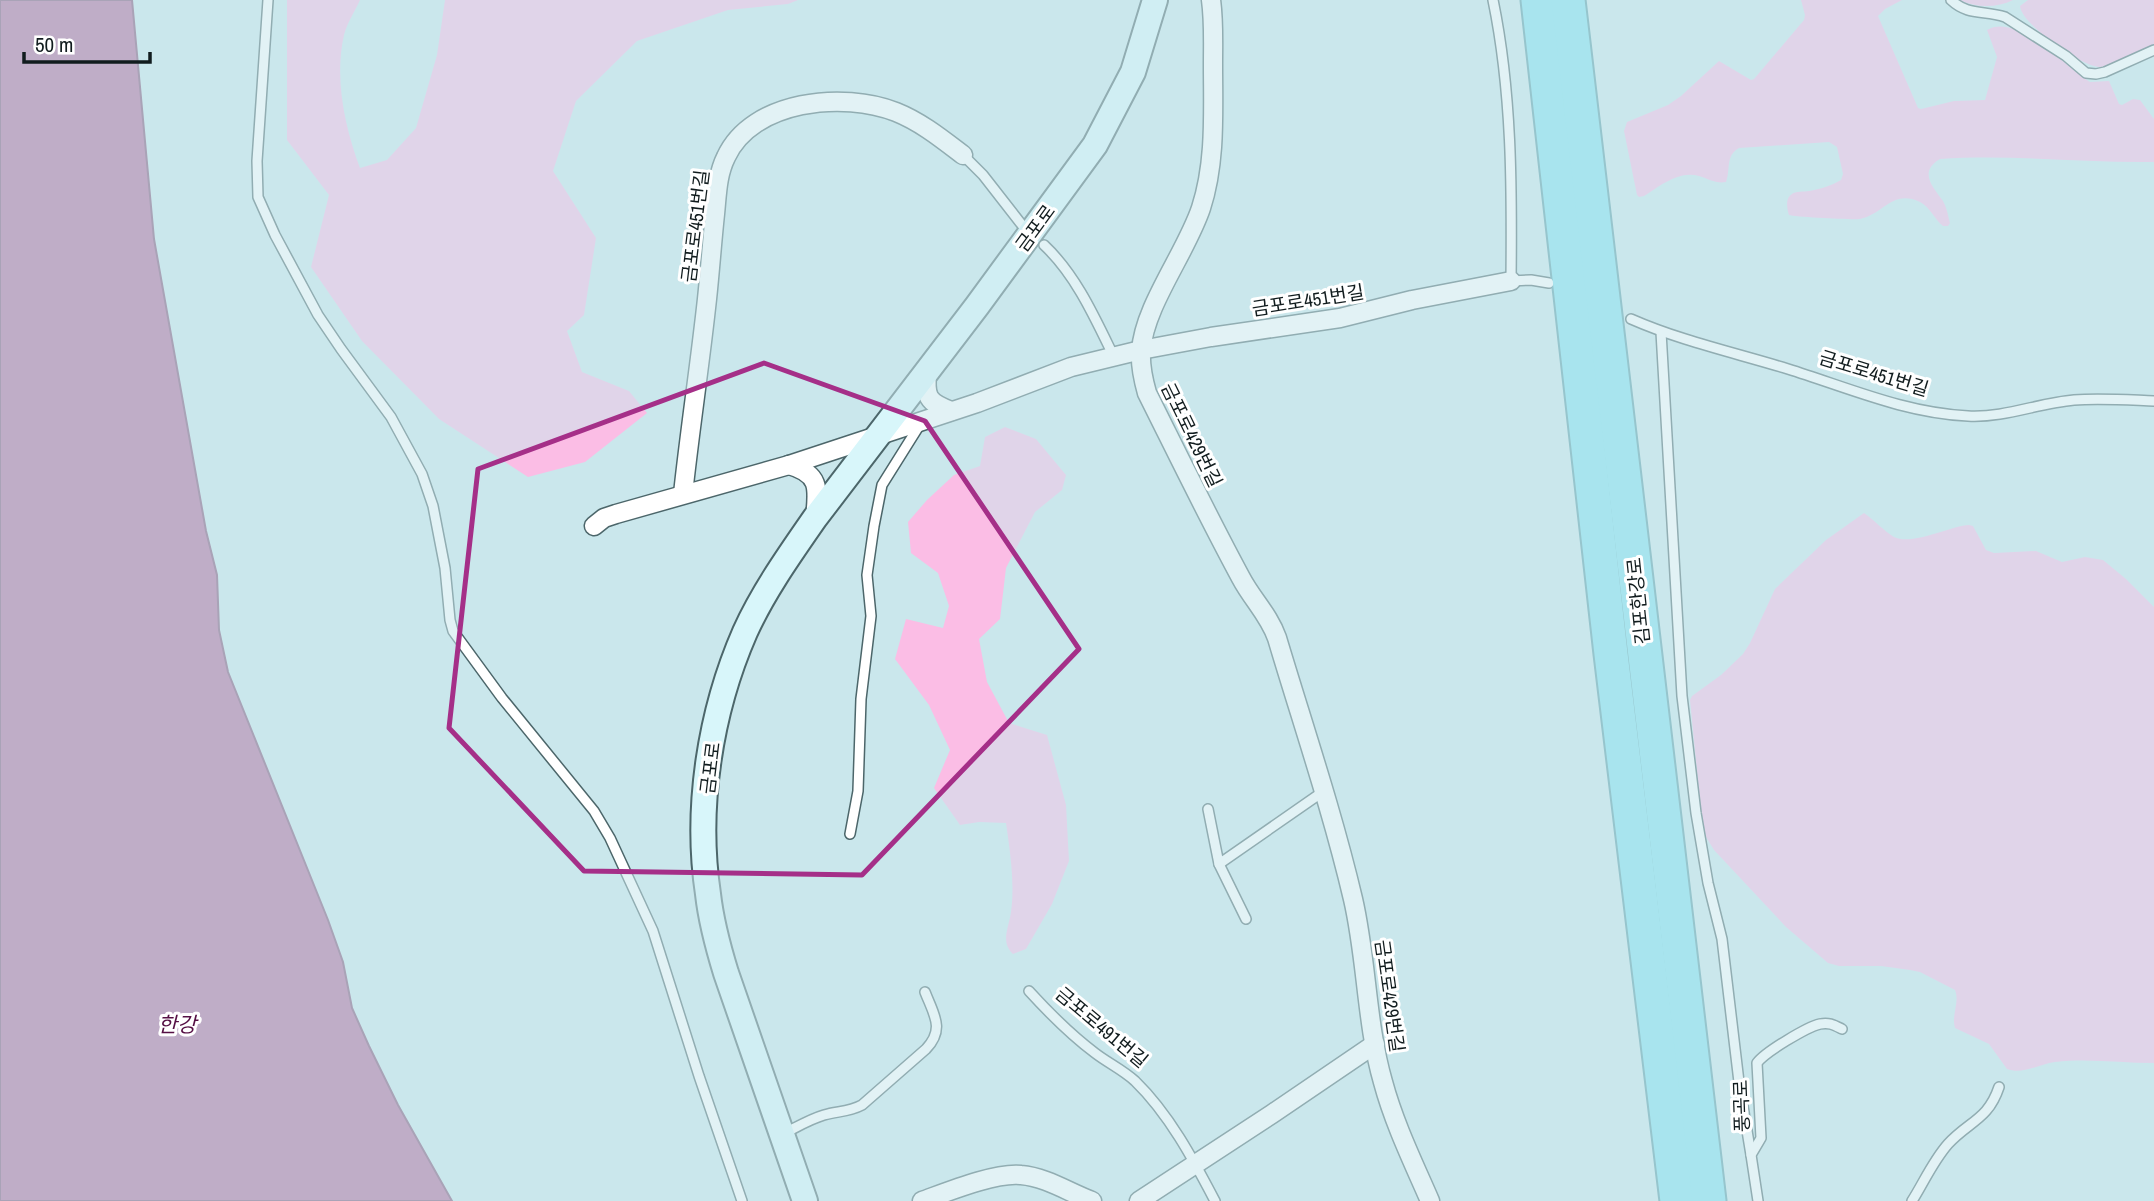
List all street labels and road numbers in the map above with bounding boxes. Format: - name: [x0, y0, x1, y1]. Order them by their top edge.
- street label: 금포로451번길: [675, 168, 715, 284]
- street label: 금포로: [1009, 199, 1061, 257]
- street label: 금포로451번길: [1250, 278, 1366, 322]
- street label: 금포로451번길: [1816, 344, 1932, 402]
- street label: 금포로429번길: [1155, 378, 1229, 492]
- street label: 김포한강로: [1621, 556, 1655, 646]
- street label: 금포로: [694, 740, 726, 796]
- street label: 금포로429번길: [1369, 938, 1411, 1054]
- street label: 금포로491번길: [1050, 981, 1154, 1073]
- street label: 풍곡로: [1727, 1079, 1755, 1133]

